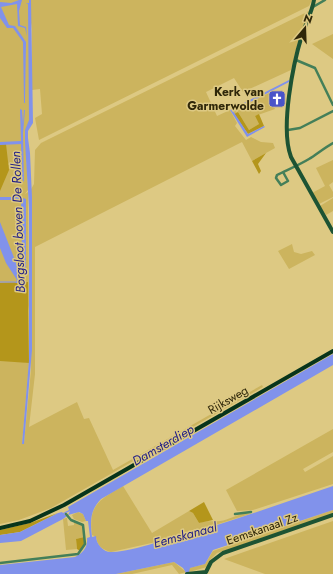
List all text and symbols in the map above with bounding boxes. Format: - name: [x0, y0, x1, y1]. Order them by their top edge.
- north arrow: [285, 8, 325, 48]
- text: N: [302, 10, 315, 28]
- place label: Kerk van Garmerwolde: [187, 83, 264, 115]
- church icon: Kerk van Garmerwolde: [267, 89, 287, 109]
- water label: Borgsloot boven De Rollen: [6, 150, 30, 293]
- street label: Rijksweg: [204, 381, 252, 419]
- water label: Damsterdiep: [128, 419, 198, 470]
- street label: Eemskanaal Zz: [224, 508, 301, 550]
- water label: Eemskanaal: [151, 517, 220, 553]

